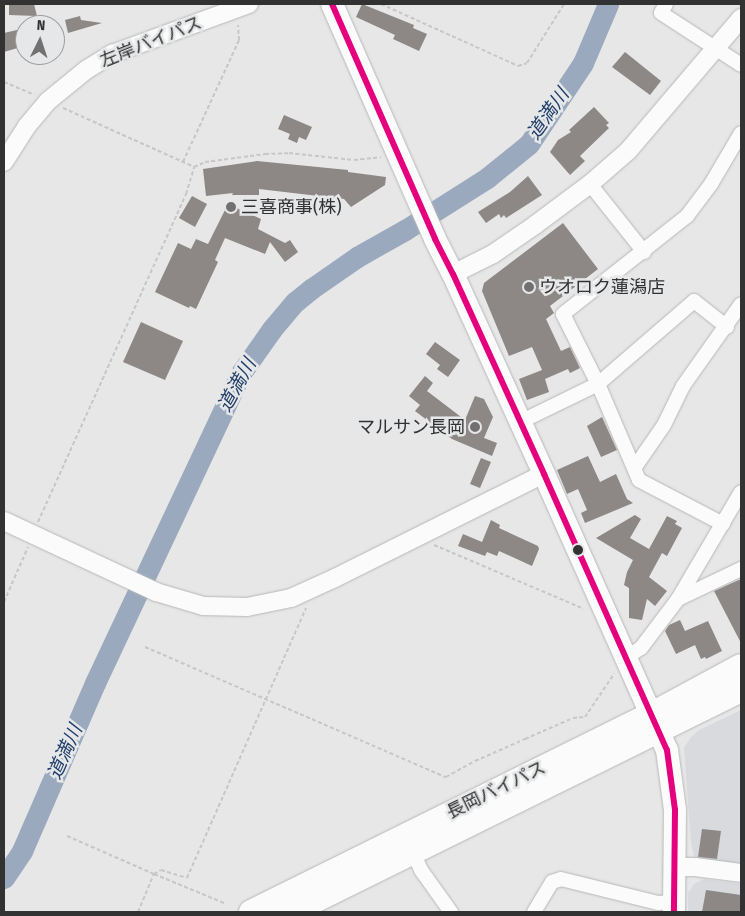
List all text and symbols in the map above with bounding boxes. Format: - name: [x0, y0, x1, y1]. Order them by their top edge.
- street label: 左岸バイパス: [97, 12, 205, 72]
- north arrow: [15, 15, 65, 65]
- text: N: [36, 17, 46, 34]
- water label: 道満川: [522, 84, 574, 144]
- place label: 三喜商事(株): [241, 196, 342, 218]
- marker: 三喜商事(株): [225, 201, 237, 213]
- place label: ウオロク蓮潟店: [539, 276, 665, 298]
- marker: ウオロク蓮潟店: [523, 281, 535, 293]
- water label: 道満川: [213, 355, 261, 415]
- place label: マルサン長岡: [357, 416, 465, 438]
- marker: マルサン長岡: [469, 421, 481, 433]
- unlabelled marker: [573, 545, 583, 555]
- water label: 道満川: [43, 721, 87, 783]
- street label: 長岡バイパス: [443, 757, 549, 823]

